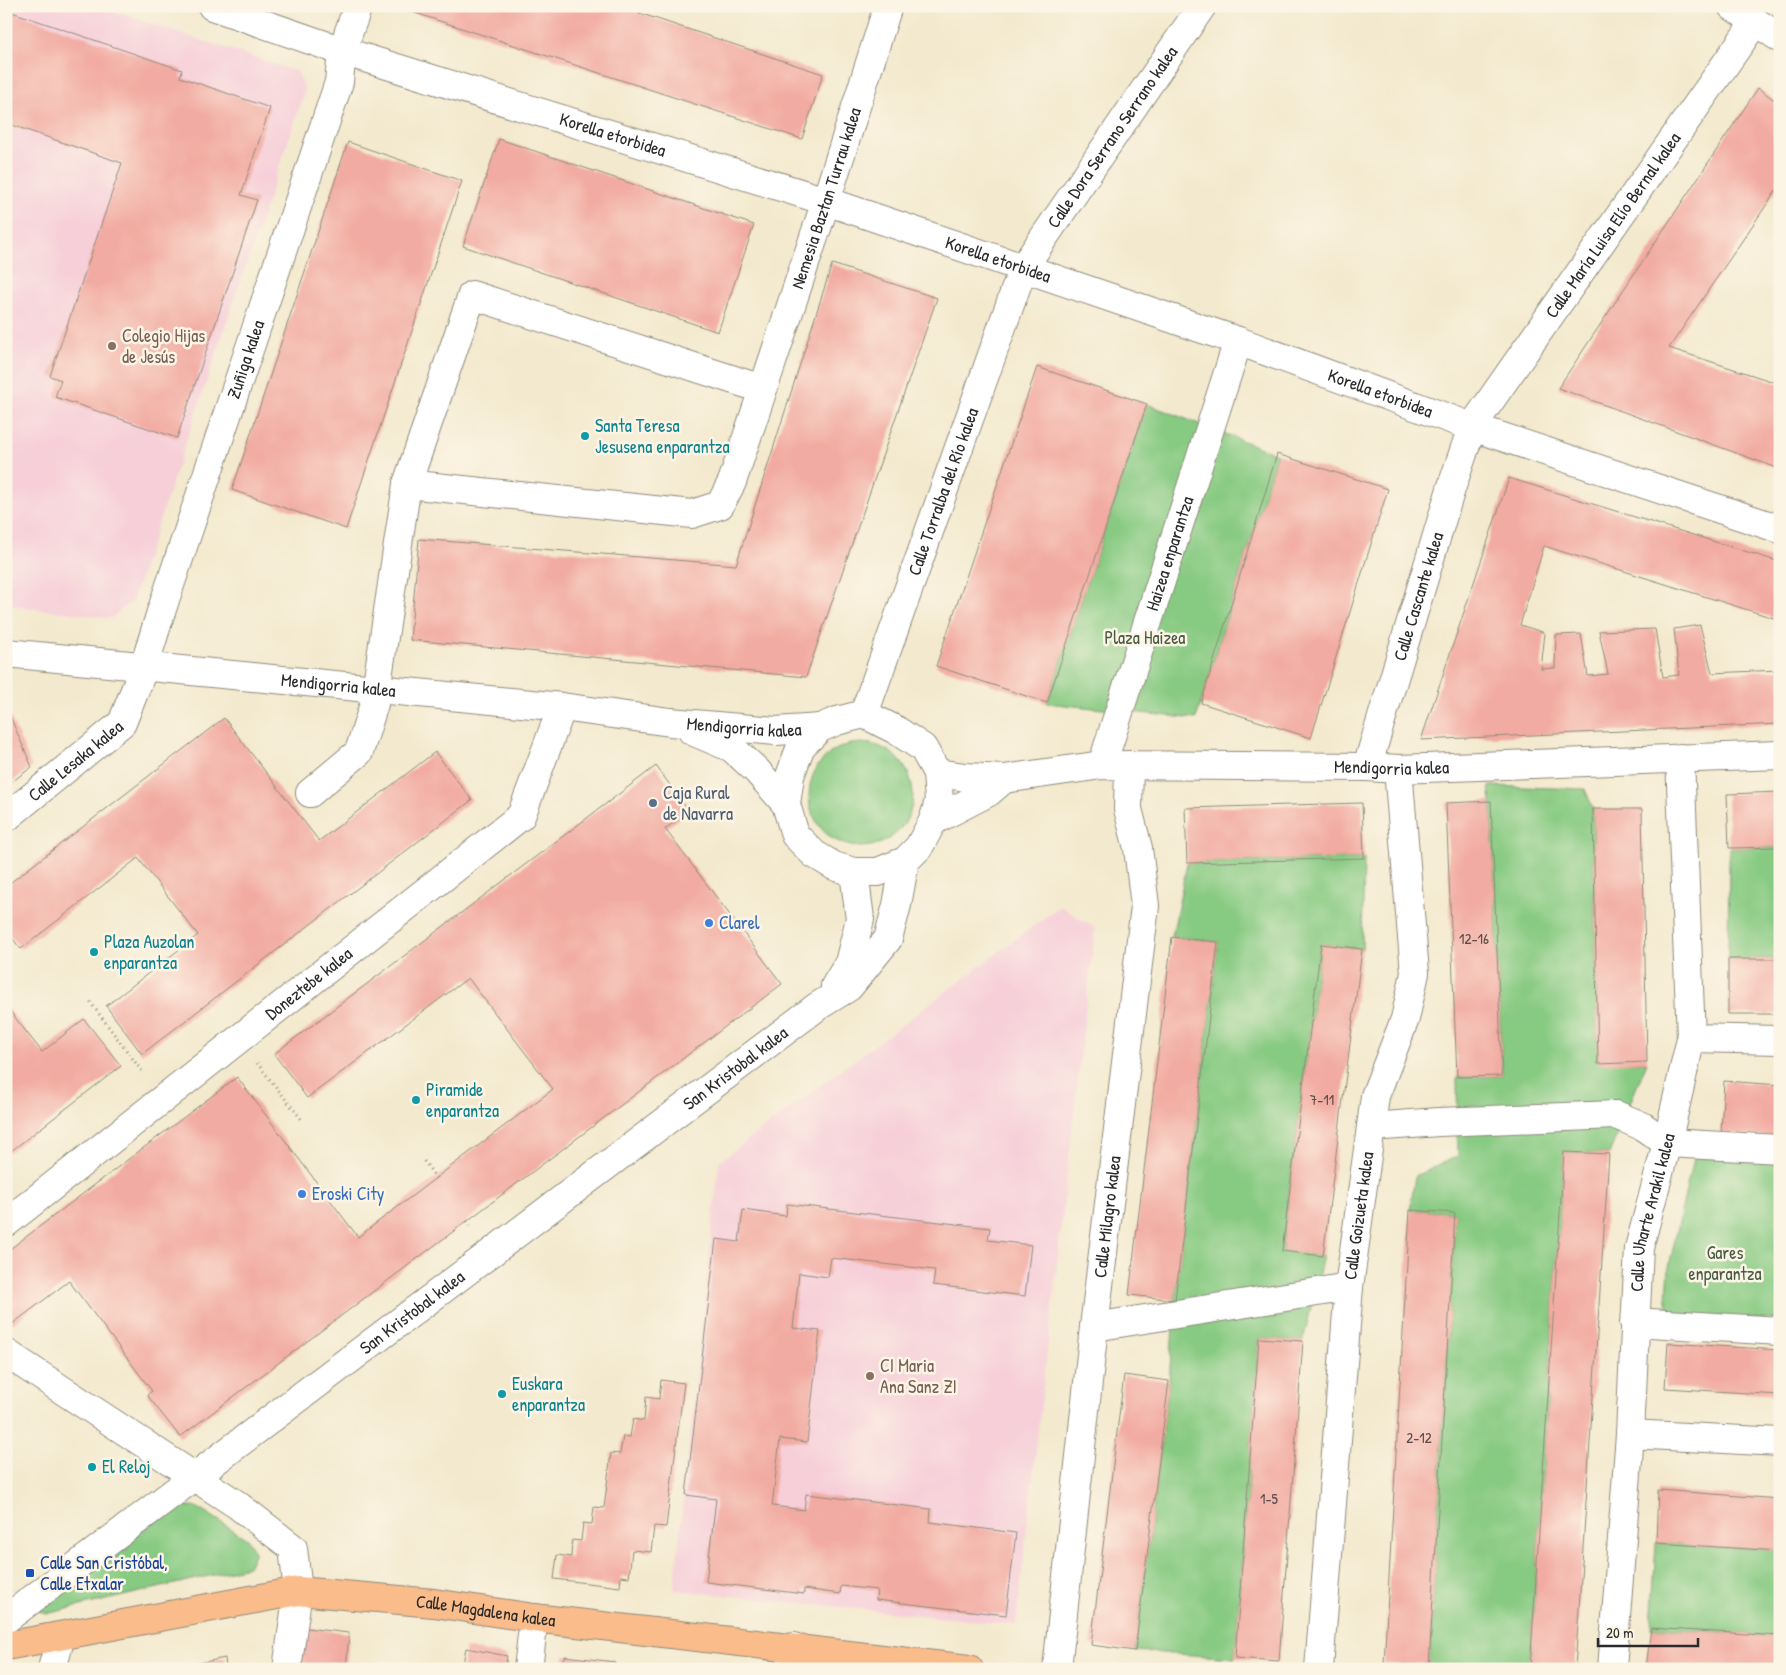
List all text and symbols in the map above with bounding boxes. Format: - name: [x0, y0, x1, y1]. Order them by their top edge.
- street label: Calle Dora Serrano Serrano kalea: [1041, 41, 1183, 233]
- street label: Nemesia Baztan Turrau kalea: [785, 104, 867, 292]
- street label: Korella etorbidea: [557, 106, 669, 163]
- street label: Calle María Luisa Elío Bernal kalea: [1539, 127, 1686, 323]
- street label: Korella etorbidea: [942, 229, 1054, 289]
- street label: Zuñiga kalea: [221, 317, 270, 402]
- place label: Colegio Hijas de Jesús: [122, 323, 205, 369]
- marker: Colegio Hijas de Jesús: [106, 340, 118, 352]
- street label: Korella etorbidea: [1324, 362, 1436, 424]
- street label: Calle Torralba del Río kalea: [901, 404, 984, 579]
- place label: Santa Teresa Jesusena enparantza: [595, 413, 730, 459]
- marker: Santa Teresa Jesusena enparantza: [579, 430, 591, 442]
- street label: Haizea enparantza: [1139, 493, 1199, 614]
- street label: Calle Cascante kalea: [1387, 529, 1449, 664]
- park label: Plaza Haizea: [1105, 625, 1185, 650]
- street label: Mendigorria kalea: [280, 667, 397, 703]
- street label: Mendigorria kalea: [686, 710, 802, 743]
- street label: Calle Lesaka kalea: [22, 714, 128, 807]
- street label: Mendigorria kalea: [1334, 754, 1450, 781]
- place label: Caja Rural de Navarra: [663, 780, 733, 826]
- marker: Caja Rural de Navarra: [647, 797, 659, 809]
- place label: Clarel: [719, 910, 760, 935]
- marker: Clarel: [703, 917, 715, 929]
- house number: 12-16: [1459, 928, 1489, 949]
- place label: Plaza Auzolan enparantza: [104, 929, 194, 975]
- street label: Doneztebe kalea: [260, 941, 357, 1025]
- marker: Plaza Auzolan enparantza: [88, 946, 100, 958]
- street label: San Kristobal kalea: [678, 1020, 793, 1116]
- place label: Piramide enparantza: [426, 1077, 499, 1123]
- house number: 7-11: [1310, 1089, 1334, 1110]
- marker: Piramide enparantza: [410, 1094, 422, 1106]
- street label: Calle Uharte Arakil kalea: [1624, 1131, 1681, 1292]
- street label: Calle Goizueta kalea: [1337, 1150, 1379, 1281]
- street label: Calle Milagro kalea: [1087, 1154, 1127, 1279]
- place label: Eroski City: [312, 1181, 385, 1206]
- marker: Eroski City: [296, 1188, 308, 1200]
- park label: Gares enparantza: [1688, 1240, 1762, 1286]
- street label: San Kristobal kalea: [354, 1264, 470, 1360]
- place label: CI Maria Ana Sanz ZI: [880, 1353, 957, 1399]
- marker: CI Maria Ana Sanz ZI: [864, 1370, 876, 1382]
- place label: Euskara enparantza: [512, 1371, 585, 1417]
- marker: Euskara enparantza: [496, 1388, 508, 1400]
- house number: 2-12: [1406, 1427, 1432, 1448]
- place label: El Reloj: [102, 1454, 151, 1479]
- marker: El Reloj: [86, 1461, 98, 1473]
- house number: 1-5: [1260, 1488, 1279, 1509]
- place label: Calle San Cristóbal, Calle Etxalar: [40, 1550, 168, 1596]
- marker: Calle San Cristóbal, Calle Etxalar: [24, 1567, 36, 1579]
- street label: Calle Magdalena kalea: [415, 1588, 557, 1632]
- scale bar: [1598, 1615, 1698, 1647]
- text: 20 m: [1606, 1622, 1633, 1643]

